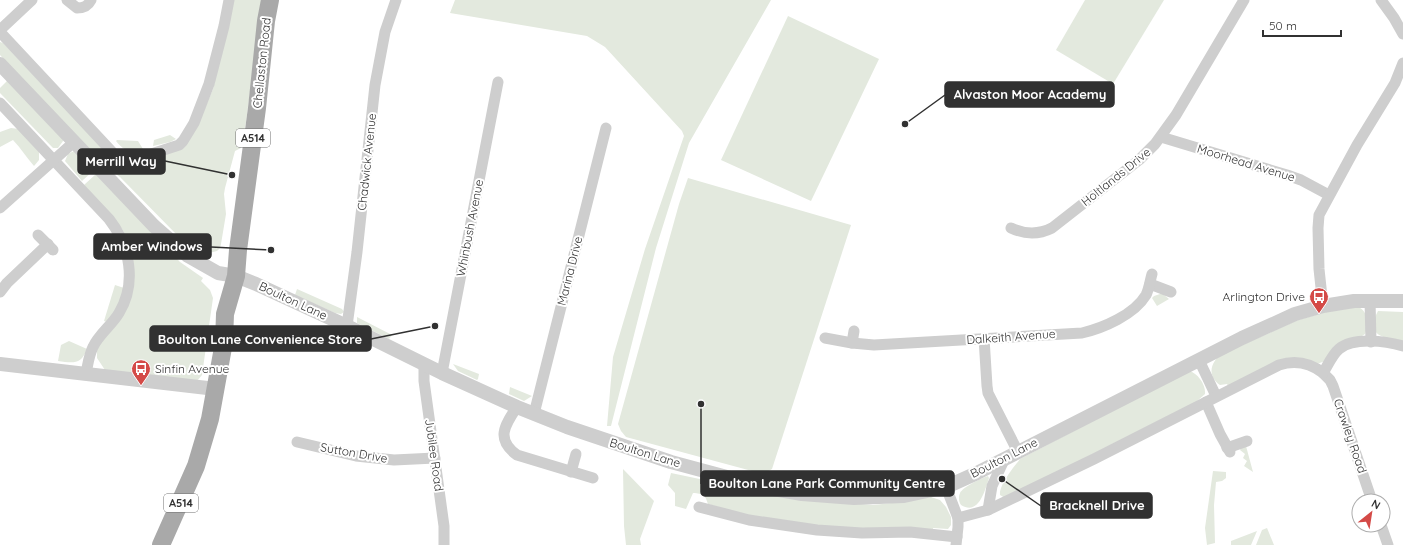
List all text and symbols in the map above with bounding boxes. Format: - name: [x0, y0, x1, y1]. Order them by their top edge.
- scale bar: [1263, 12, 1341, 38]
- street label: Chellaston Road: [249, 17, 274, 109]
- text: 50 m: [1269, 18, 1297, 33]
- callout: Alvaston Moor Academy: [945, 82, 1114, 107]
- text: Alvaston Moor Academy: [954, 86, 1106, 102]
- street label: Chadwick Avenue: [354, 112, 379, 211]
- road number: A514: [236, 129, 270, 147]
- street label: Moorhead Avenue: [1195, 141, 1297, 185]
- street label: Holtlands Drive: [1078, 144, 1153, 209]
- callout: Merrill Way: [78, 149, 165, 174]
- text: Merrill Way: [85, 153, 157, 169]
- street label: Whinbush Avenue: [453, 178, 486, 278]
- callout: Amber Windows: [94, 234, 211, 259]
- street label: Marina Drive: [554, 235, 585, 307]
- text: Amber Windows: [102, 238, 202, 254]
- street label: Boulton Lane: [257, 278, 330, 323]
- bus stop icon: Arlington Drive: [1308, 286, 1330, 314]
- place label: Arlington Drive: [1223, 289, 1305, 304]
- callout: Boulton Lane Convenience Store: [150, 326, 371, 351]
- street label: Dalkeith Avenue: [966, 326, 1056, 347]
- text: Boulton Lane Convenience Store: [158, 331, 362, 347]
- bus stop icon: Sinfin Avenue: [130, 358, 152, 386]
- place label: Sinfin Avenue: [155, 361, 230, 376]
- street label: Crawley Road: [1331, 397, 1370, 475]
- street label: Jubilee Road: [422, 418, 447, 492]
- street label: Boulton Lane: [968, 434, 1040, 481]
- street label: Boulton Lane: [608, 435, 683, 470]
- street label: Sutton Drive: [319, 439, 389, 466]
- callout: Boulton Lane Park Community Centre: [701, 471, 954, 496]
- text: Boulton Lane Park Community Centre: [709, 475, 946, 491]
- callout: Bracknell Drive: [1041, 493, 1152, 518]
- north arrow: [1351, 493, 1391, 533]
- road number: A514: [164, 494, 198, 512]
- text: N: [1369, 496, 1383, 512]
- text: Bracknell Drive: [1049, 497, 1145, 513]

